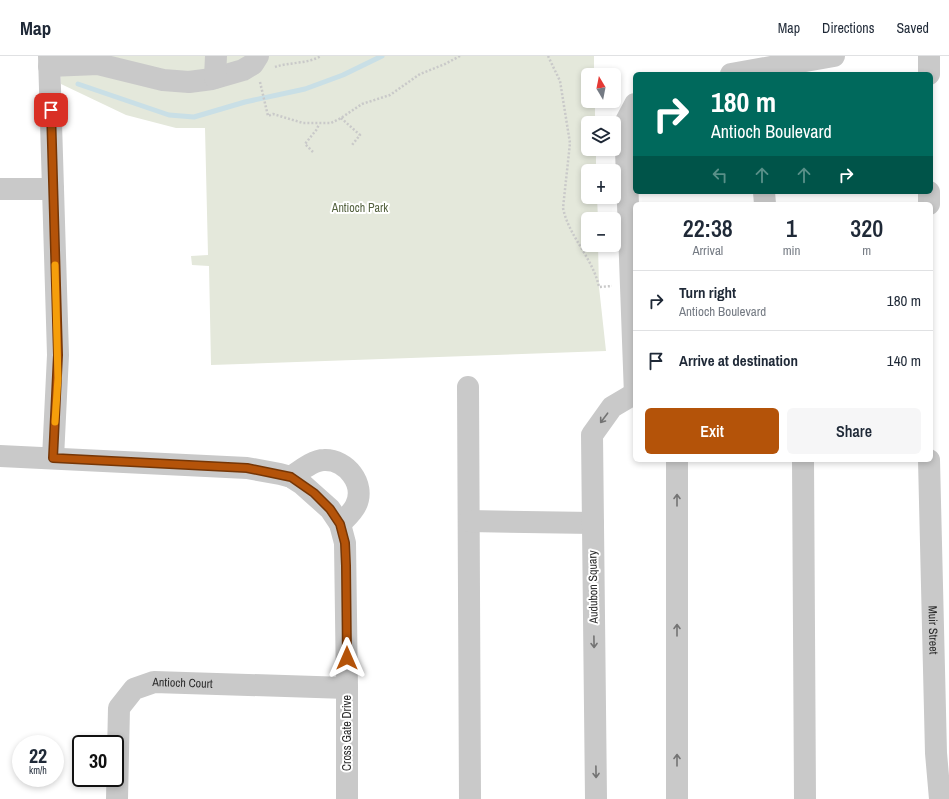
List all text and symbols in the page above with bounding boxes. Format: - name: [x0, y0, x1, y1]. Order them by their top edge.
- text: Map: [20, 15, 51, 41]
- text: Map: [778, 19, 800, 37]
- text: Directions: [822, 19, 874, 37]
- text: Saved: [896, 19, 929, 37]
- north arrow: [581, 68, 621, 108]
- map controls: [581, 68, 621, 252]
- text: 180 m: [711, 83, 776, 121]
- icon: right: [645, 88, 697, 140]
- pin: [34, 93, 68, 127]
- icon: arrive: [40, 99, 62, 121]
- button: layers: [581, 116, 621, 156]
- text: Antioch Boulevard: [711, 119, 832, 144]
- button: +: [581, 164, 621, 204]
- icon: left: [709, 164, 731, 186]
- icon: ahead: [751, 164, 773, 186]
- icon: ahead: [793, 164, 815, 186]
- icon: right: [835, 164, 857, 186]
- park label: Antioch Park: [331, 200, 388, 216]
- button: −: [581, 212, 621, 252]
- text: 22:38: [683, 212, 733, 244]
- text: 1: [786, 212, 797, 244]
- text: 320: [850, 212, 883, 244]
- text: Arrival: [692, 242, 723, 259]
- text: min: [783, 242, 800, 259]
- text: m: [862, 242, 871, 259]
- text: Turn right: [679, 282, 736, 303]
- icon: right: [645, 290, 667, 312]
- text: 180 m: [887, 290, 921, 311]
- text: Antioch Boulevard: [679, 303, 766, 320]
- icon: arrive: [645, 350, 667, 372]
- text: Arrive at destination: [679, 350, 798, 371]
- text: 140 m: [887, 350, 921, 371]
- button: Exit: [645, 408, 779, 454]
- button: Share: [787, 408, 921, 454]
- one-way arrow: [600, 412, 608, 423]
- one-way arrow: [673, 494, 681, 507]
- street label: Audubon Squary: [584, 550, 602, 625]
- street label: Muir Street: [924, 605, 942, 655]
- one-way arrow: [673, 624, 681, 637]
- one-way arrow: [590, 635, 598, 648]
- position arrow: [326, 637, 368, 679]
- street label: Antioch Court: [151, 674, 213, 692]
- street label: Cross Gate Drive: [339, 695, 355, 771]
- speed limit sign: 30: [72, 735, 124, 787]
- text: 22: [29, 742, 47, 769]
- one-way arrow: [673, 754, 681, 767]
- text: km/h: [29, 764, 47, 777]
- one-way arrow: [592, 765, 599, 778]

